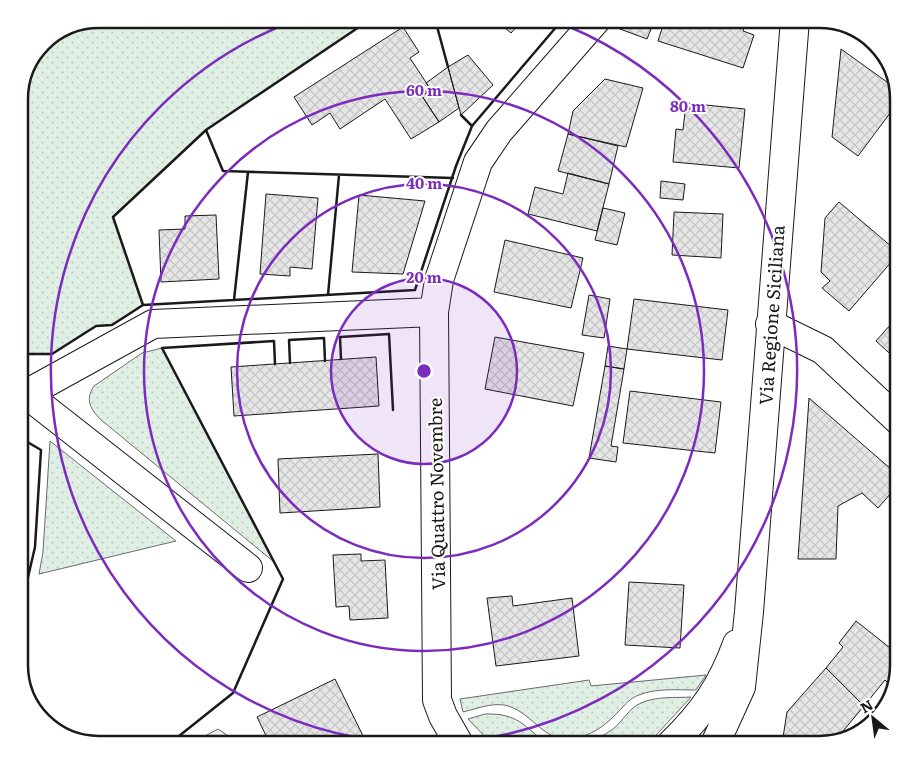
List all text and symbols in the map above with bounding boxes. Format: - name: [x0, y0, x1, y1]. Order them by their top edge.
- text: 60 m: [406, 78, 442, 101]
- text: 80 m: [670, 94, 706, 117]
- text: 40 m: [406, 171, 442, 194]
- street label: Via Regione Siciliana: [751, 224, 791, 406]
- text: 20 m: [406, 265, 442, 288]
- centre of rings: [415, 362, 433, 380]
- street label: Via Quattro Novembre: [421, 398, 451, 590]
- north arrow: [848, 693, 898, 743]
- text: N: [856, 694, 876, 717]

